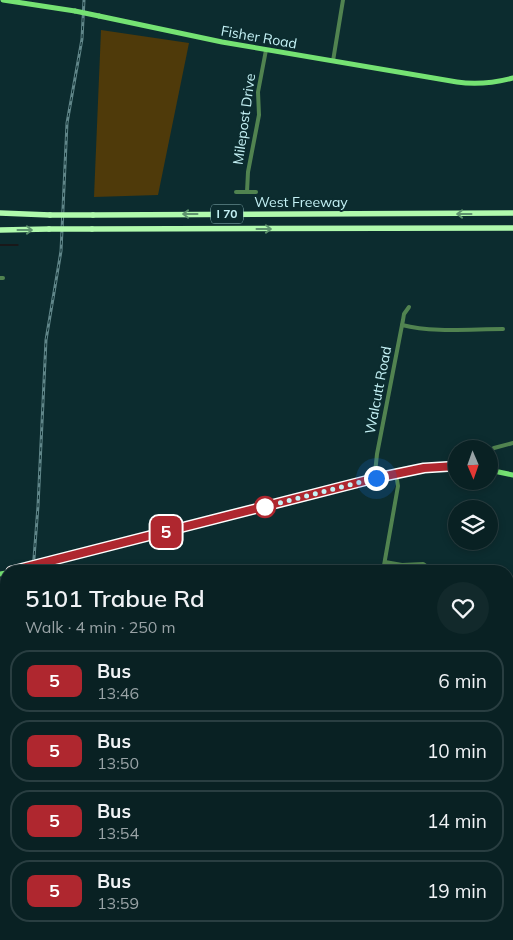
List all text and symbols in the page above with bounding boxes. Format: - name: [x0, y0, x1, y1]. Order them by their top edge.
- street label: Fisher Road: [220, 21, 298, 53]
- street label: Milepost Drive: [229, 72, 259, 166]
- street label: West Freeway: [254, 193, 348, 211]
- road number: I 70: [211, 204, 243, 223]
- one-way arrow: [183, 209, 199, 219]
- one-way arrow: [457, 209, 473, 219]
- one-way arrow: [255, 224, 271, 234]
- one-way arrow: [16, 225, 32, 235]
- street label: Walcutt Road: [361, 345, 395, 435]
- north arrow: [448, 440, 498, 490]
- map controls: [448, 440, 498, 550]
- your location: [364, 466, 389, 491]
- unlabelled marker: [254, 496, 276, 518]
- button: layers: [448, 500, 498, 550]
- line badge: 5: [150, 516, 182, 548]
- text: 5: [161, 520, 171, 543]
- button: heart: [437, 582, 489, 634]
- text: 5101 Trabue Rd: [25, 583, 205, 613]
- text: Walk · 4 min · 250 m: [25, 617, 176, 637]
- text: Bus: [97, 659, 131, 683]
- text: 5: [49, 669, 60, 692]
- text: 6 min: [438, 669, 487, 693]
- text: 13:46: [97, 683, 139, 703]
- text: Bus: [97, 729, 131, 753]
- text: 5: [49, 739, 60, 762]
- text: 10 min: [427, 739, 487, 763]
- text: 13:50: [97, 753, 139, 773]
- text: Bus: [97, 799, 131, 823]
- text: 5: [49, 809, 60, 832]
- text: 14 min: [427, 809, 487, 833]
- text: 13:54: [97, 823, 139, 843]
- text: Bus: [97, 869, 131, 893]
- text: 5: [49, 879, 60, 902]
- text: 19 min: [427, 879, 487, 903]
- text: 13:59: [97, 893, 139, 913]

